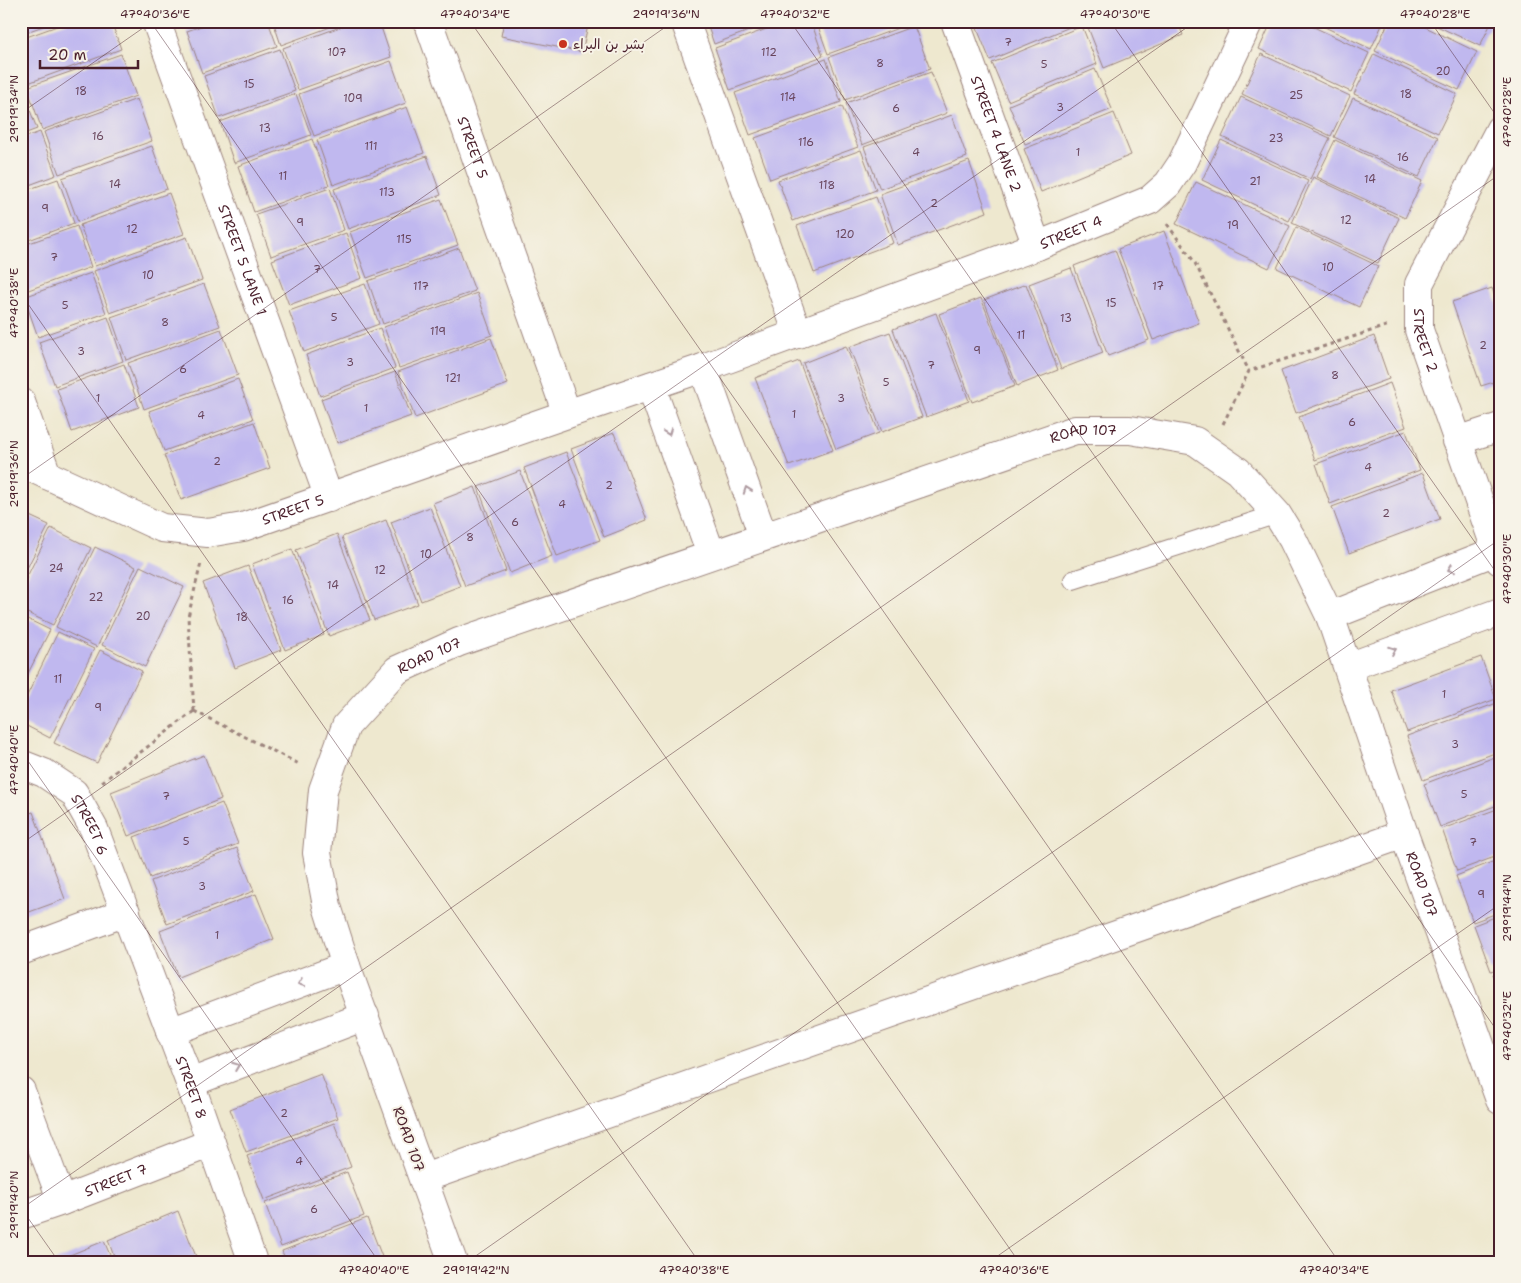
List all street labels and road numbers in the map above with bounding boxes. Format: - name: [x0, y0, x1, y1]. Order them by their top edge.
- street label: STREET 4 LANE 2: [967, 73, 1025, 194]
- street label: STREET 5: [453, 114, 492, 181]
- street label: STREET 5 LANE 1: [214, 202, 271, 318]
- street label: STREET 4: [1037, 211, 1105, 253]
- street label: STREET 2: [1410, 308, 1442, 375]
- street label: ROAD 107: [1047, 420, 1117, 447]
- street label: STREET 5: [259, 490, 327, 529]
- street label: ROAD 107: [395, 633, 464, 678]
- street label: STREET 6: [67, 791, 112, 857]
- street label: ROAD 107: [1402, 849, 1442, 919]
- street label: STREET 8: [172, 1053, 211, 1121]
- street label: ROAD 107: [389, 1104, 429, 1174]
- street label: STREET 7: [82, 1160, 150, 1200]

